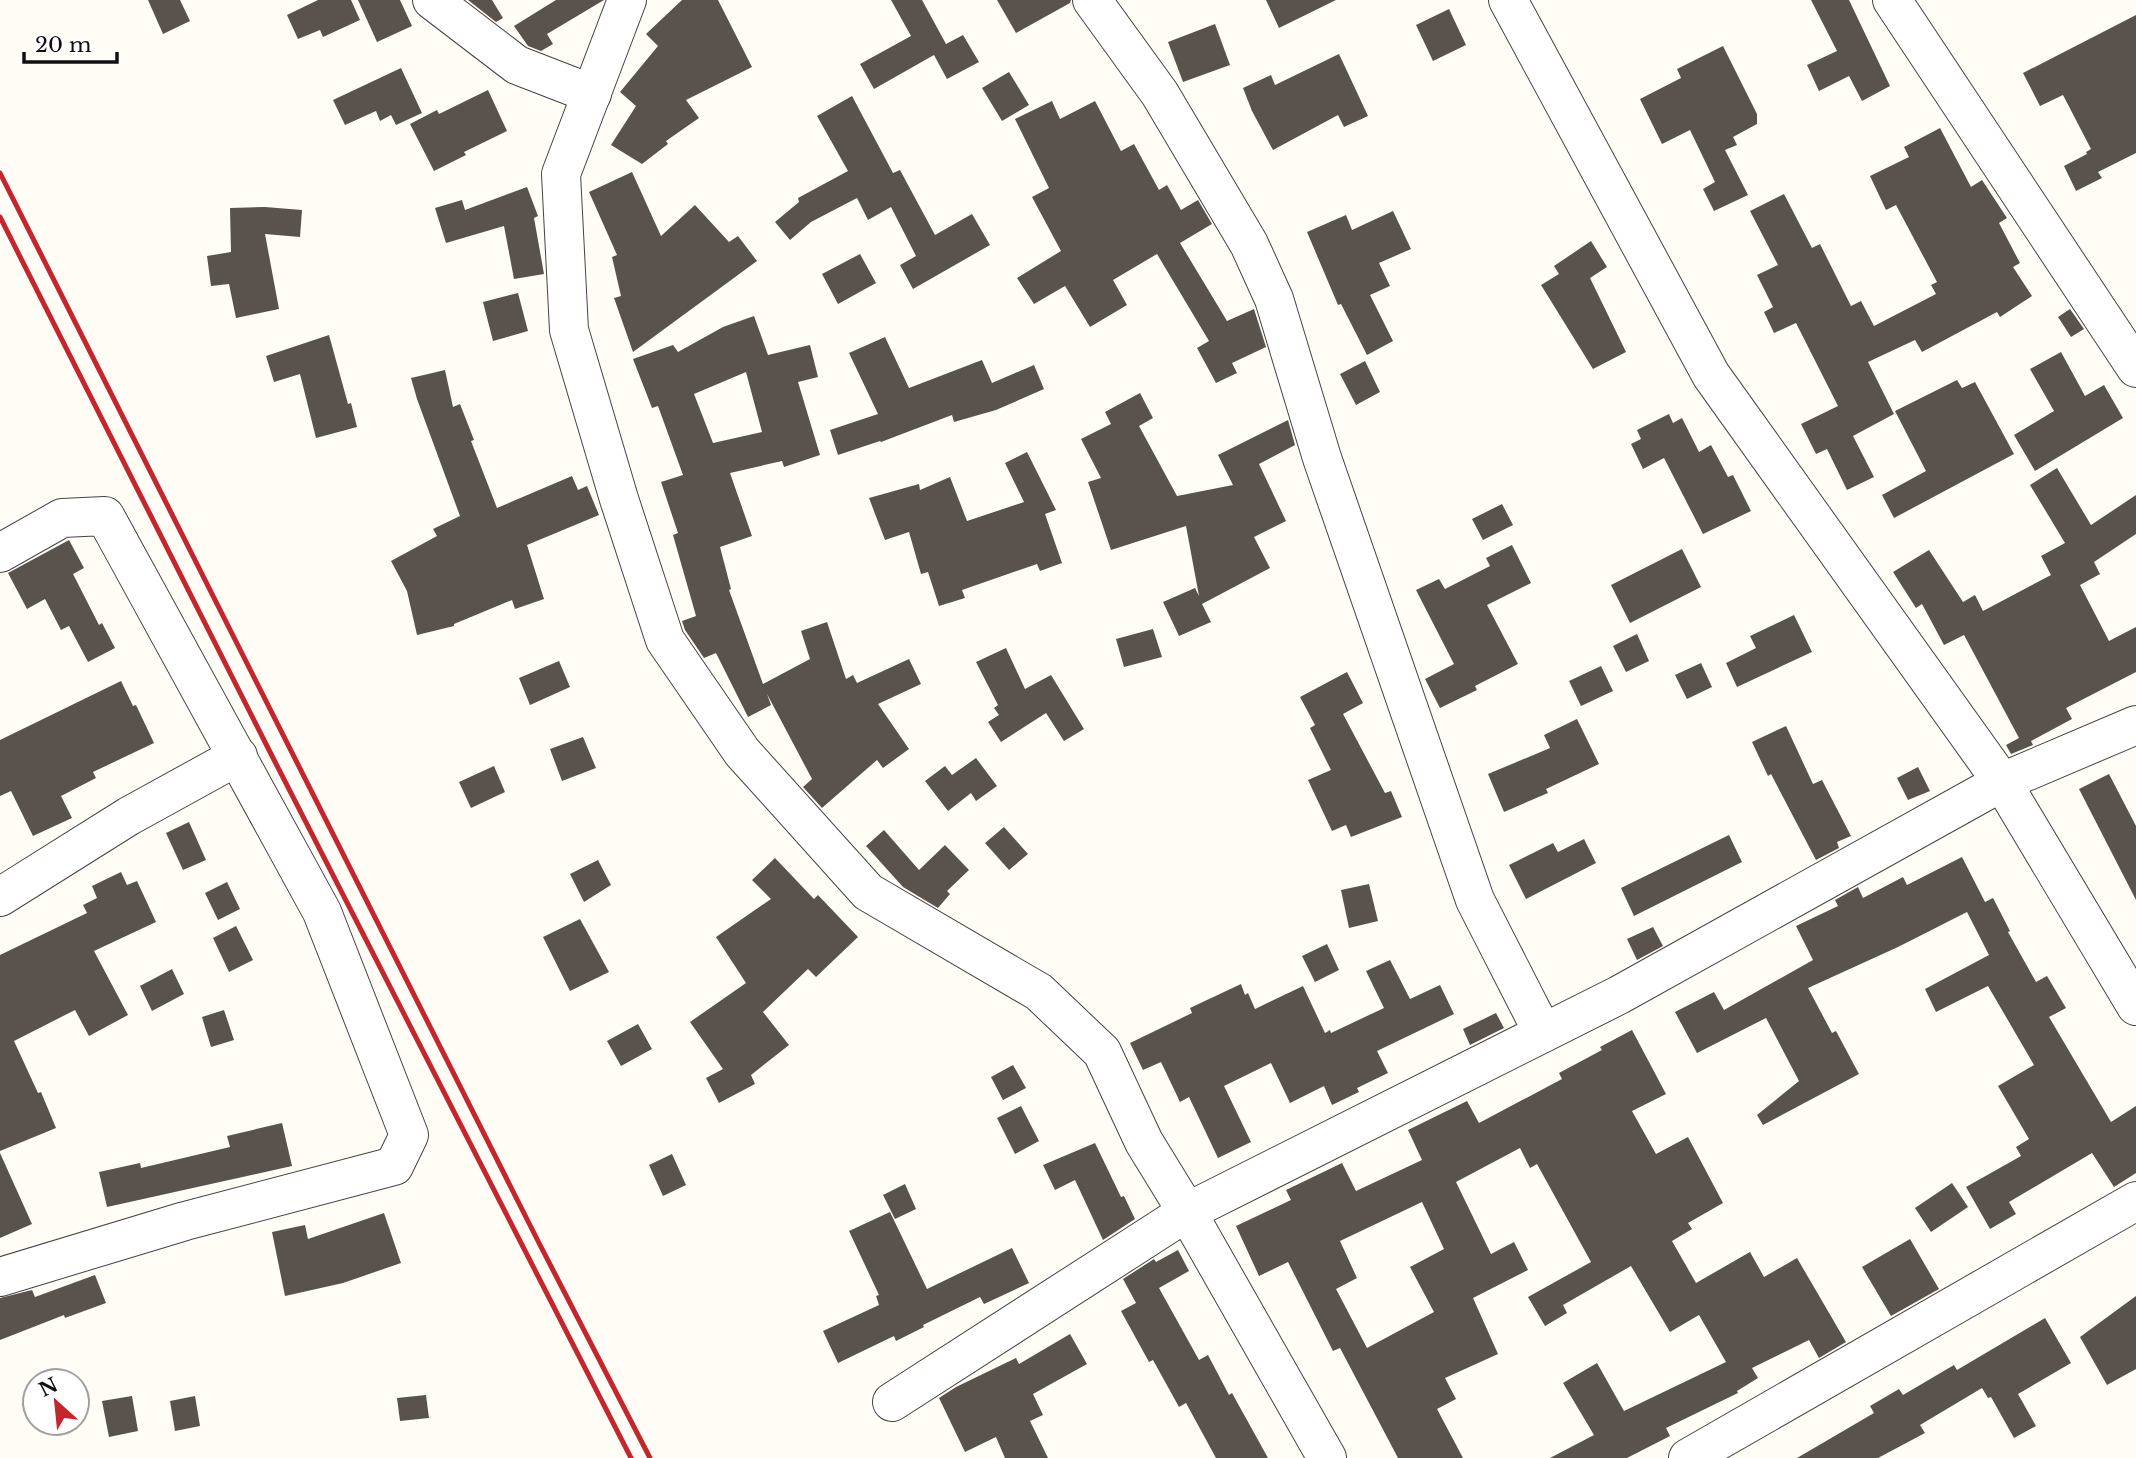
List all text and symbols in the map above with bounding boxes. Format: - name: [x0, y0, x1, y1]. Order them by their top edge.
- scale bar: [24, 21, 117, 65]
- text: 20 m: [35, 32, 92, 58]
- north arrow: [21, 1367, 91, 1437]
- text: N: [35, 1373, 62, 1402]

